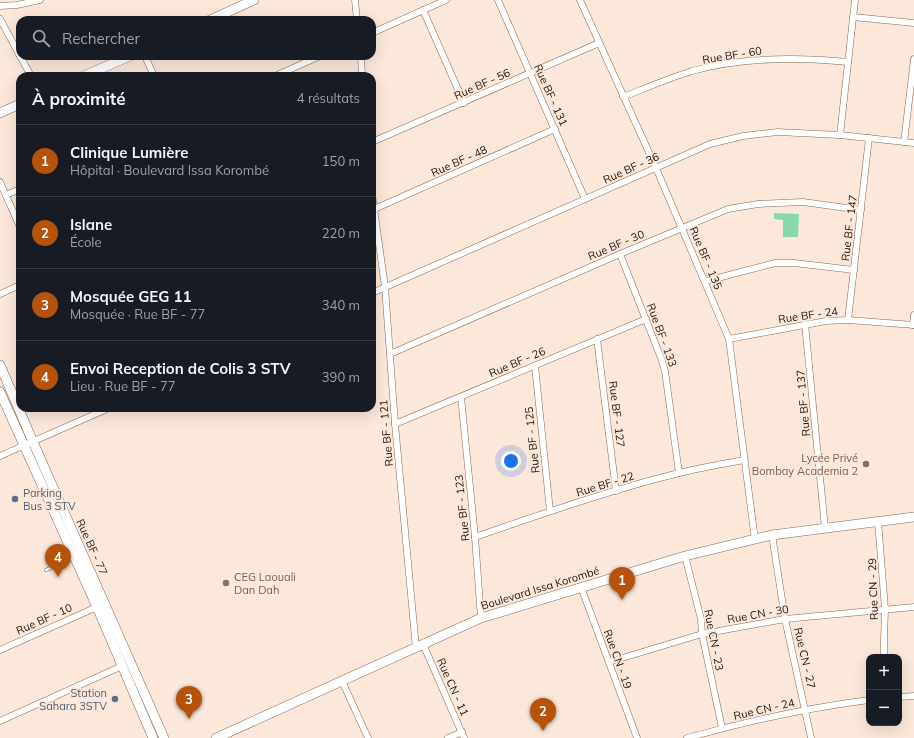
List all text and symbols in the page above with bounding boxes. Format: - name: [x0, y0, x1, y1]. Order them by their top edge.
- search box: [16, 16, 376, 60]
- icon: search: [30, 27, 52, 49]
- text: Rechercher: [62, 29, 140, 48]
- street label: Rue BF - 60: [701, 43, 763, 67]
- street label: Rue BF - 131: [531, 62, 571, 128]
- street label: Rue BF - 56: [452, 65, 513, 103]
- text: À proximité: [32, 88, 126, 109]
- text: 4 résultats: [297, 90, 360, 106]
- street label: Rue BF - 48: [429, 142, 490, 180]
- text: Clinique Lumière: [70, 143, 188, 162]
- street label: Rue BF - 36: [601, 149, 662, 187]
- text: 1: [41, 153, 49, 169]
- text: 150 m: [322, 153, 360, 169]
- text: Hôpital · Boulevard Issa Korombé: [70, 162, 269, 178]
- street label: Rue BF - 147: [838, 194, 860, 262]
- text: Islane: [70, 215, 112, 234]
- text: 2: [41, 225, 49, 241]
- text: 220 m: [322, 225, 360, 241]
- street label: Rue BF - 135: [687, 225, 726, 292]
- street label: Rue BF - 30: [586, 227, 647, 263]
- text: École: [70, 234, 102, 250]
- text: Mosquée GEG 11: [70, 287, 191, 306]
- text: 3: [41, 297, 49, 313]
- text: 340 m: [322, 297, 360, 313]
- street label: Rue BF - 133: [644, 301, 680, 369]
- street label: Rue BF - 24: [777, 304, 839, 326]
- text: Mosquée · Rue BF - 77: [70, 306, 205, 322]
- street label: Rue BF - 26: [487, 344, 548, 380]
- text: Envoi Reception de Colis 3 STV: [70, 359, 290, 378]
- text: 4: [41, 369, 49, 385]
- text: 390 m: [322, 369, 360, 385]
- street label: Rue BF - 137: [793, 369, 813, 437]
- text: Lieu · Rue BF - 77: [70, 378, 176, 394]
- street label: Rue BF - 127: [606, 380, 628, 448]
- street label: Rue BF - 121: [376, 399, 396, 467]
- street label: Rue BF - 125: [522, 406, 542, 474]
- your location: [501, 451, 521, 471]
- place label: Lycée Privé Bombay Academia 2: [752, 451, 858, 478]
- marker: Lycée Privé Bombay Academia 2: [861, 459, 871, 469]
- street label: Rue BF - 22: [574, 468, 636, 499]
- street label: Rue BF - 123: [452, 474, 472, 542]
- place label: Parking Bus 3 STV: [23, 486, 76, 513]
- marker: Parking Bus 3 STV: [10, 494, 20, 504]
- street label: Rue BF - 77: [73, 517, 111, 577]
- pin: 4: [45, 544, 71, 577]
- street label: Rue CN - 29: [865, 558, 881, 620]
- street label: Boulevard Issa Korombé: [479, 563, 601, 613]
- pin: 1: [609, 567, 635, 600]
- place label: CEG Laouali Dan Dah: [234, 570, 296, 597]
- marker: CEG Laouali Dan Dah: [221, 578, 231, 588]
- street label: Rue BF - 10: [14, 600, 75, 638]
- street label: Rue CN - 30: [726, 602, 790, 626]
- street label: Rue CN - 23: [701, 608, 727, 672]
- street label: Rue CN - 27: [791, 626, 819, 690]
- street label: Rue CN - 19: [601, 627, 635, 691]
- map controls: [866, 654, 902, 726]
- button: +: [866, 654, 902, 690]
- street label: Rue CN - 11: [434, 656, 472, 718]
- place label: Station Sahara 3STV: [39, 686, 107, 713]
- pin: 3: [176, 686, 202, 719]
- button: −: [866, 690, 902, 726]
- marker: Station Sahara 3STV: [110, 694, 120, 704]
- street label: Rue CN - 24: [732, 695, 796, 723]
- pin: 2: [530, 698, 556, 731]

